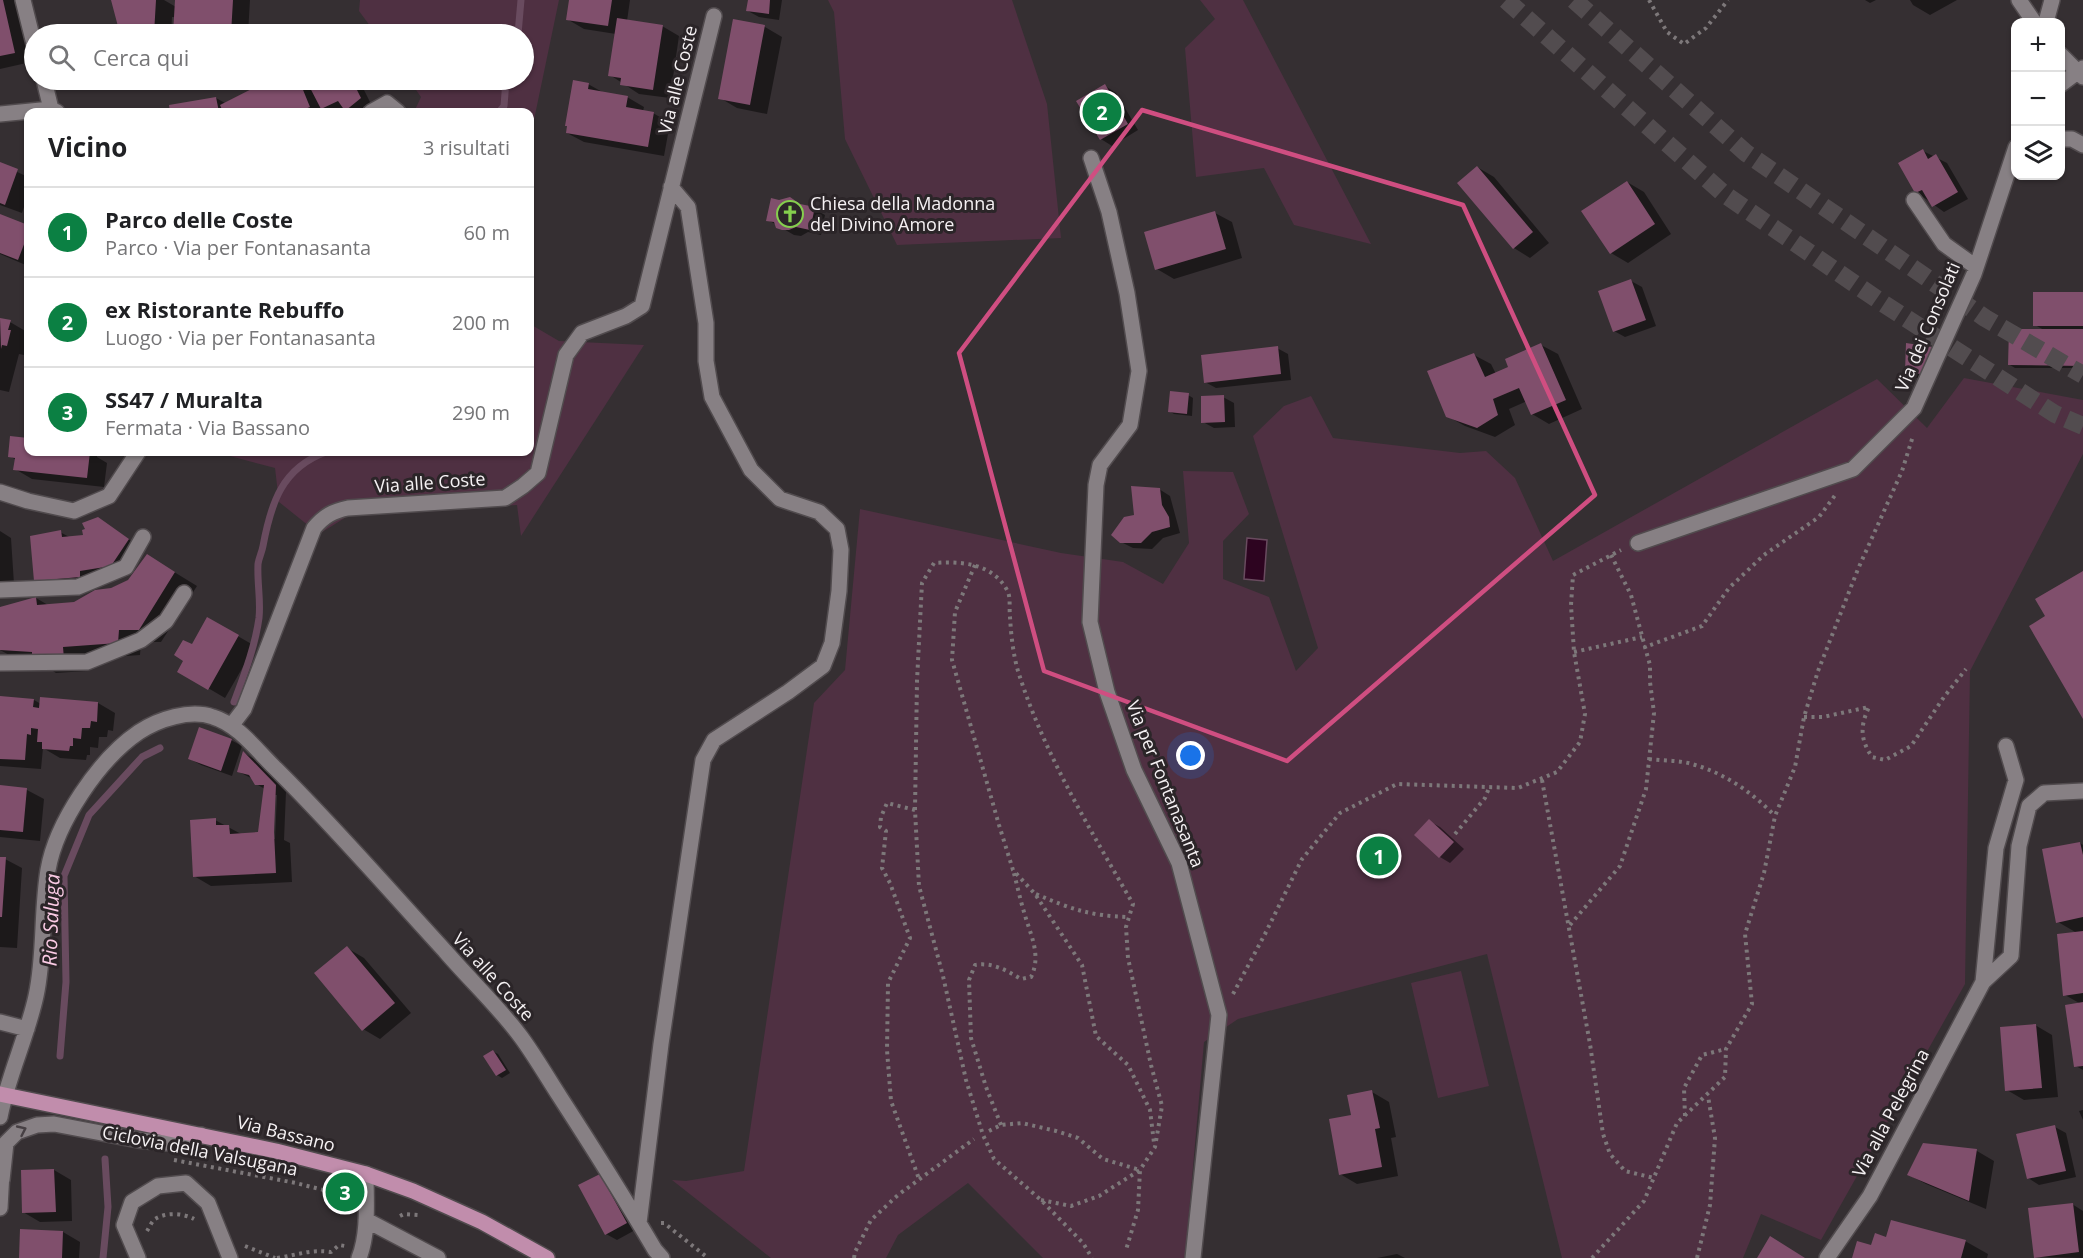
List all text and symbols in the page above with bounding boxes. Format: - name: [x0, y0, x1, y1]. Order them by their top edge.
- map controls: [2011, 18, 2065, 180]
- button: +: [2011, 18, 2065, 72]
- street label: Via alle Coste: [652, 23, 702, 137]
- search box: [24, 24, 534, 90]
- icon: search: [45, 41, 78, 74]
- text: Cerca qui: [93, 42, 189, 72]
- button: −: [2011, 72, 2065, 126]
- pin: 2: [1082, 90, 1122, 134]
- button: layers: [2011, 126, 2065, 180]
- text: Vicino: [48, 129, 127, 165]
- text: 3 risultati: [423, 134, 510, 161]
- place label: Chiesa della Madonna del Divino Amore: [810, 191, 995, 236]
- church icon: Chiesa della Madonna del Divino Amore: [775, 199, 805, 229]
- text: Parco delle Coste: [105, 204, 293, 234]
- text: 1: [62, 219, 73, 246]
- text: 60 m: [463, 219, 510, 246]
- text: Parco · Via per Fontanasanta: [105, 234, 371, 261]
- street label: Via dei Consolati: [1889, 258, 1965, 395]
- text: ex Ristorante Rebuffo: [105, 294, 344, 324]
- text: 2: [62, 309, 73, 336]
- text: 200 m: [452, 309, 510, 336]
- text: Luogo · Via per Fontanasanta: [105, 324, 376, 351]
- text: SS47 / Muralta: [105, 384, 263, 414]
- text: 3: [62, 399, 73, 426]
- text: 290 m: [452, 399, 510, 426]
- text: Fermata · Via Bassano: [105, 414, 310, 441]
- street label: Via alle Coste: [374, 466, 486, 498]
- street label: Via per Fontanasanta: [1122, 697, 1210, 871]
- your location: [1176, 741, 1205, 770]
- pin: 1: [1360, 834, 1398, 878]
- water label: Rio Saluga: [35, 873, 66, 967]
- street label: Via alle Coste: [448, 927, 540, 1026]
- street label: Via alla Pelegrina: [1846, 1044, 1934, 1181]
- street label: Via Bassano: [235, 1109, 338, 1157]
- street label: Ciclovia della Valsugana: [100, 1119, 300, 1181]
- one-way arrow: [16, 1126, 27, 1138]
- pin: 3: [326, 1170, 364, 1214]

